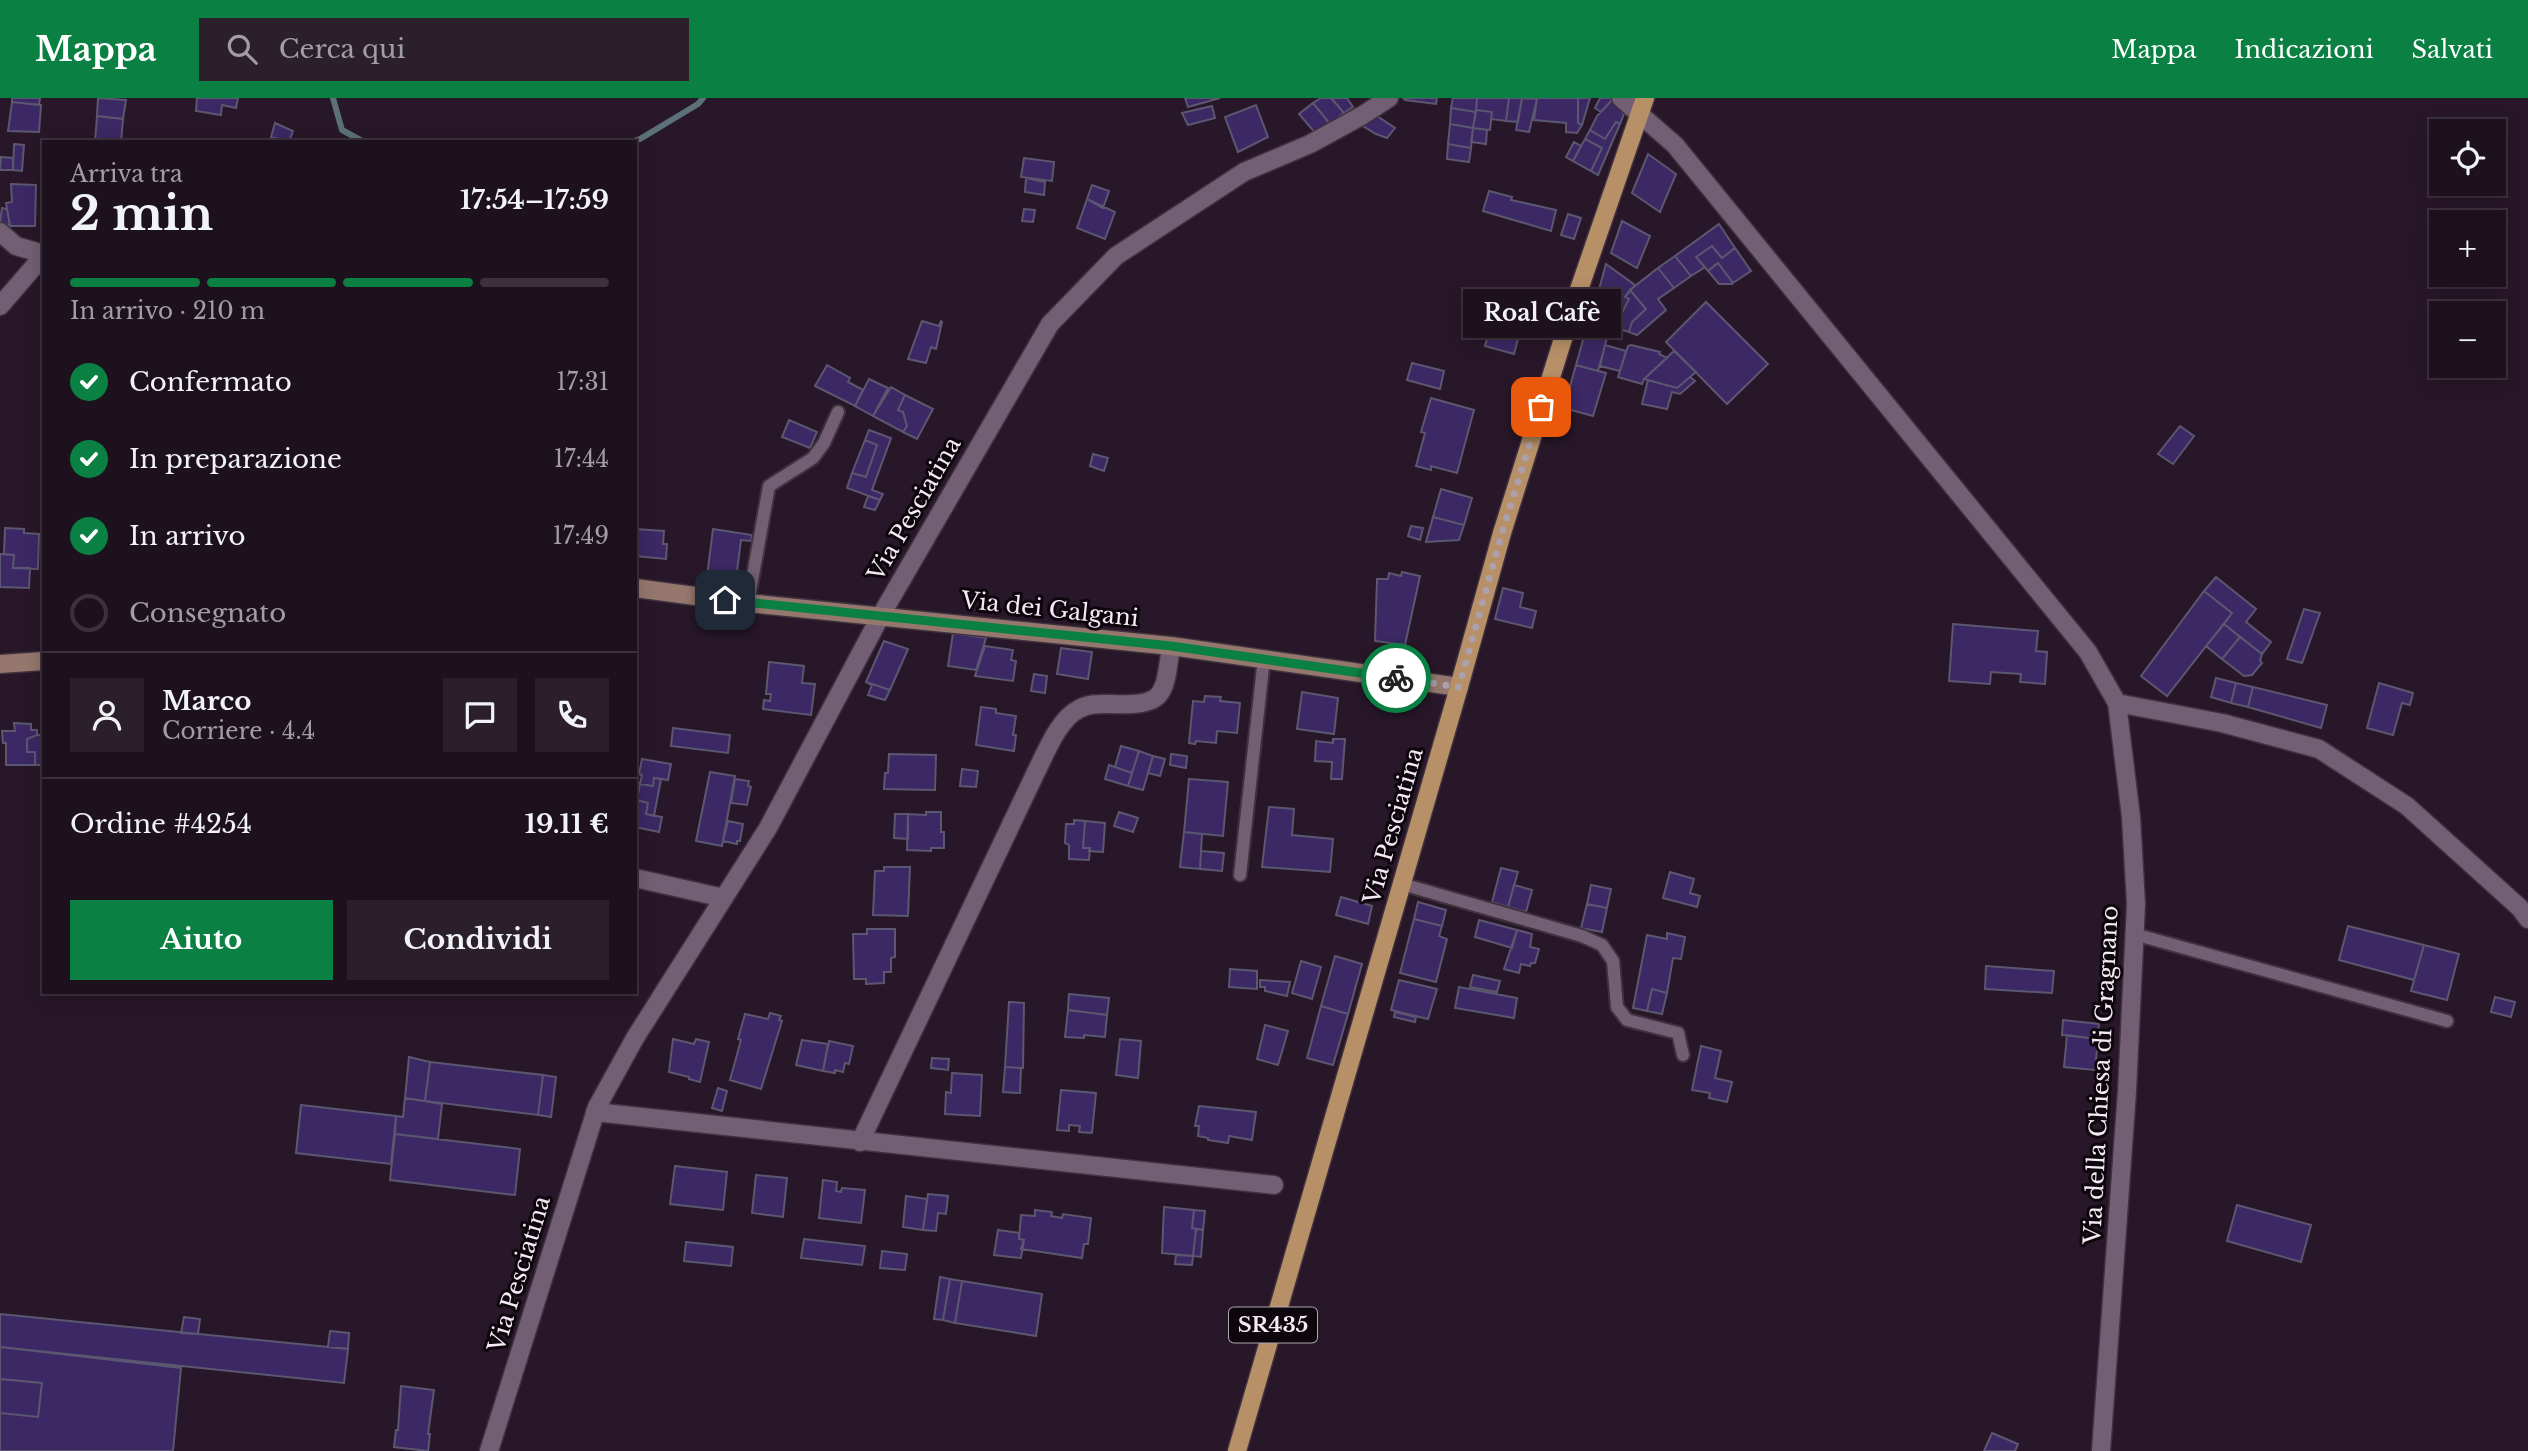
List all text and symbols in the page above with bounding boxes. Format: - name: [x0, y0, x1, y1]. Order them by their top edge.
- search box: [199, 18, 689, 81]
- text: Mappa: [35, 29, 157, 70]
- icon: search: [223, 30, 261, 68]
- text: Cerca qui: [279, 33, 405, 65]
- text: Mappa: [2111, 35, 2197, 64]
- text: Indicazioni: [2235, 35, 2374, 64]
- text: Salvati: [2412, 35, 2493, 64]
- map controls: [2429, 119, 2506, 378]
- button: locate: [2429, 119, 2506, 196]
- text: Arriva tra: [70, 160, 183, 188]
- text: 17:54–17:59: [460, 184, 609, 216]
- text: 2 min: [70, 185, 213, 242]
- button: +: [2429, 210, 2506, 287]
- callout: Roal Cafè: [1462, 288, 1620, 337]
- text: In arrivo · 210 m: [70, 297, 265, 325]
- text: Roal Cafè: [1484, 299, 1600, 327]
- button: −: [2429, 301, 2506, 378]
- icon: check: [70, 363, 108, 401]
- text: Confermato: [129, 366, 292, 398]
- text: 17:31: [556, 368, 609, 396]
- pin: [1511, 377, 1571, 437]
- icon: bag: [1522, 388, 1560, 426]
- street label: Via Pesciatina: [861, 432, 967, 587]
- icon: check: [70, 440, 108, 478]
- text: In preparazione: [129, 443, 342, 475]
- text: 17:44: [554, 445, 609, 473]
- icon: check: [70, 517, 108, 555]
- text: In arrivo: [129, 520, 245, 552]
- text: 17:49: [552, 522, 609, 550]
- pin: [695, 570, 755, 630]
- icon: home: [706, 581, 744, 619]
- street label: Via dei Galgani: [959, 586, 1140, 632]
- text: Consegnato: [129, 597, 286, 629]
- courier: [1361, 643, 1431, 713]
- icon: bike: [1377, 659, 1415, 697]
- button: person: [70, 678, 144, 752]
- button: chat: [443, 678, 517, 752]
- button: phone: [535, 678, 609, 752]
- text: Marco: [162, 685, 251, 717]
- text: Corriere · 4.4: [162, 717, 315, 745]
- street label: Via Pesciatina: [1357, 744, 1429, 908]
- text: Ordine #4254: [70, 808, 252, 840]
- text: 19.11 €: [525, 808, 609, 840]
- button: Aiuto: [70, 900, 333, 980]
- button: Condividi: [347, 900, 609, 980]
- street label: Via della Chiesa di Gragnano: [2078, 905, 2124, 1246]
- street label: Via Pesciatina: [482, 1192, 556, 1356]
- road number: SR435: [1229, 1308, 1317, 1342]

